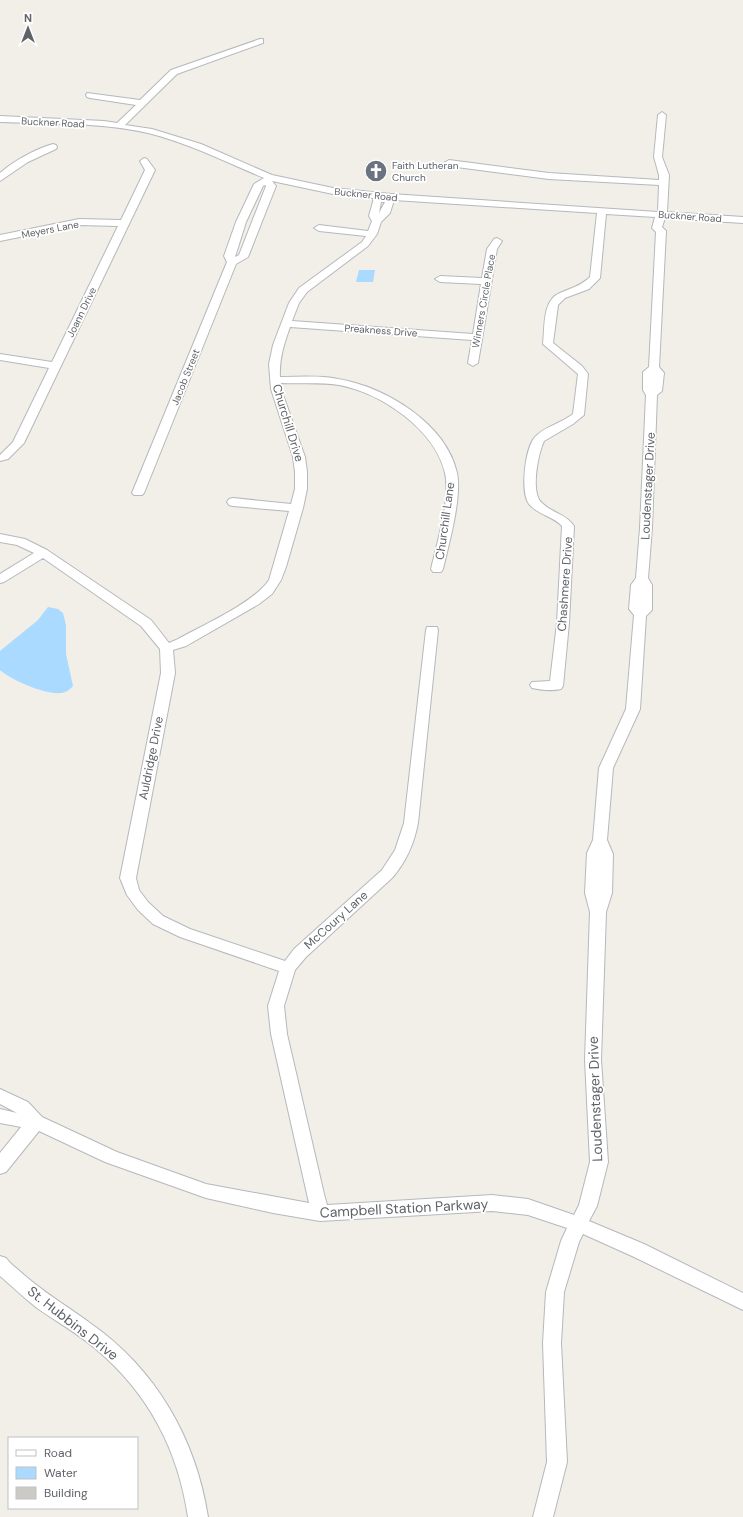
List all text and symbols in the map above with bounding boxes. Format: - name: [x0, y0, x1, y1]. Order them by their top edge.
- north arrow: [8, 8, 48, 48]
- text: N: [24, 11, 32, 25]
- street label: Buckner Road: [21, 114, 85, 131]
- church icon: Faith Lutheran Church: [363, 158, 389, 184]
- place label: Faith Lutheran Church: [392, 159, 459, 184]
- street label: Buckner Road: [334, 185, 398, 204]
- street label: Buckner Road: [658, 208, 722, 225]
- street label: Meyers Lane: [20, 217, 80, 241]
- street label: Winners Circle Place: [469, 253, 498, 349]
- street label: Joann Drive: [64, 285, 99, 339]
- street label: Preakness Drive: [344, 321, 418, 340]
- street label: Jacob Street: [168, 347, 203, 407]
- street label: Churchill Drive: [269, 382, 307, 464]
- street label: Loudenstager Drive: [637, 432, 659, 540]
- street label: Churchill Lane: [432, 481, 458, 561]
- street label: Chashmere Drive: [554, 536, 576, 632]
- street label: Auldridge Drive: [135, 715, 167, 801]
- street label: McCoury Lane: [301, 887, 371, 953]
- street label: Loudenstager Drive: [584, 1036, 606, 1162]
- street label: Campbell Station Parkway: [319, 1195, 489, 1221]
- street label: St. Hubbins Drive: [24, 1282, 122, 1364]
- legend: [8, 1437, 138, 1509]
- text: Road: [44, 1445, 72, 1461]
- text: Water: [44, 1465, 78, 1481]
- text: Building: [44, 1485, 88, 1501]

